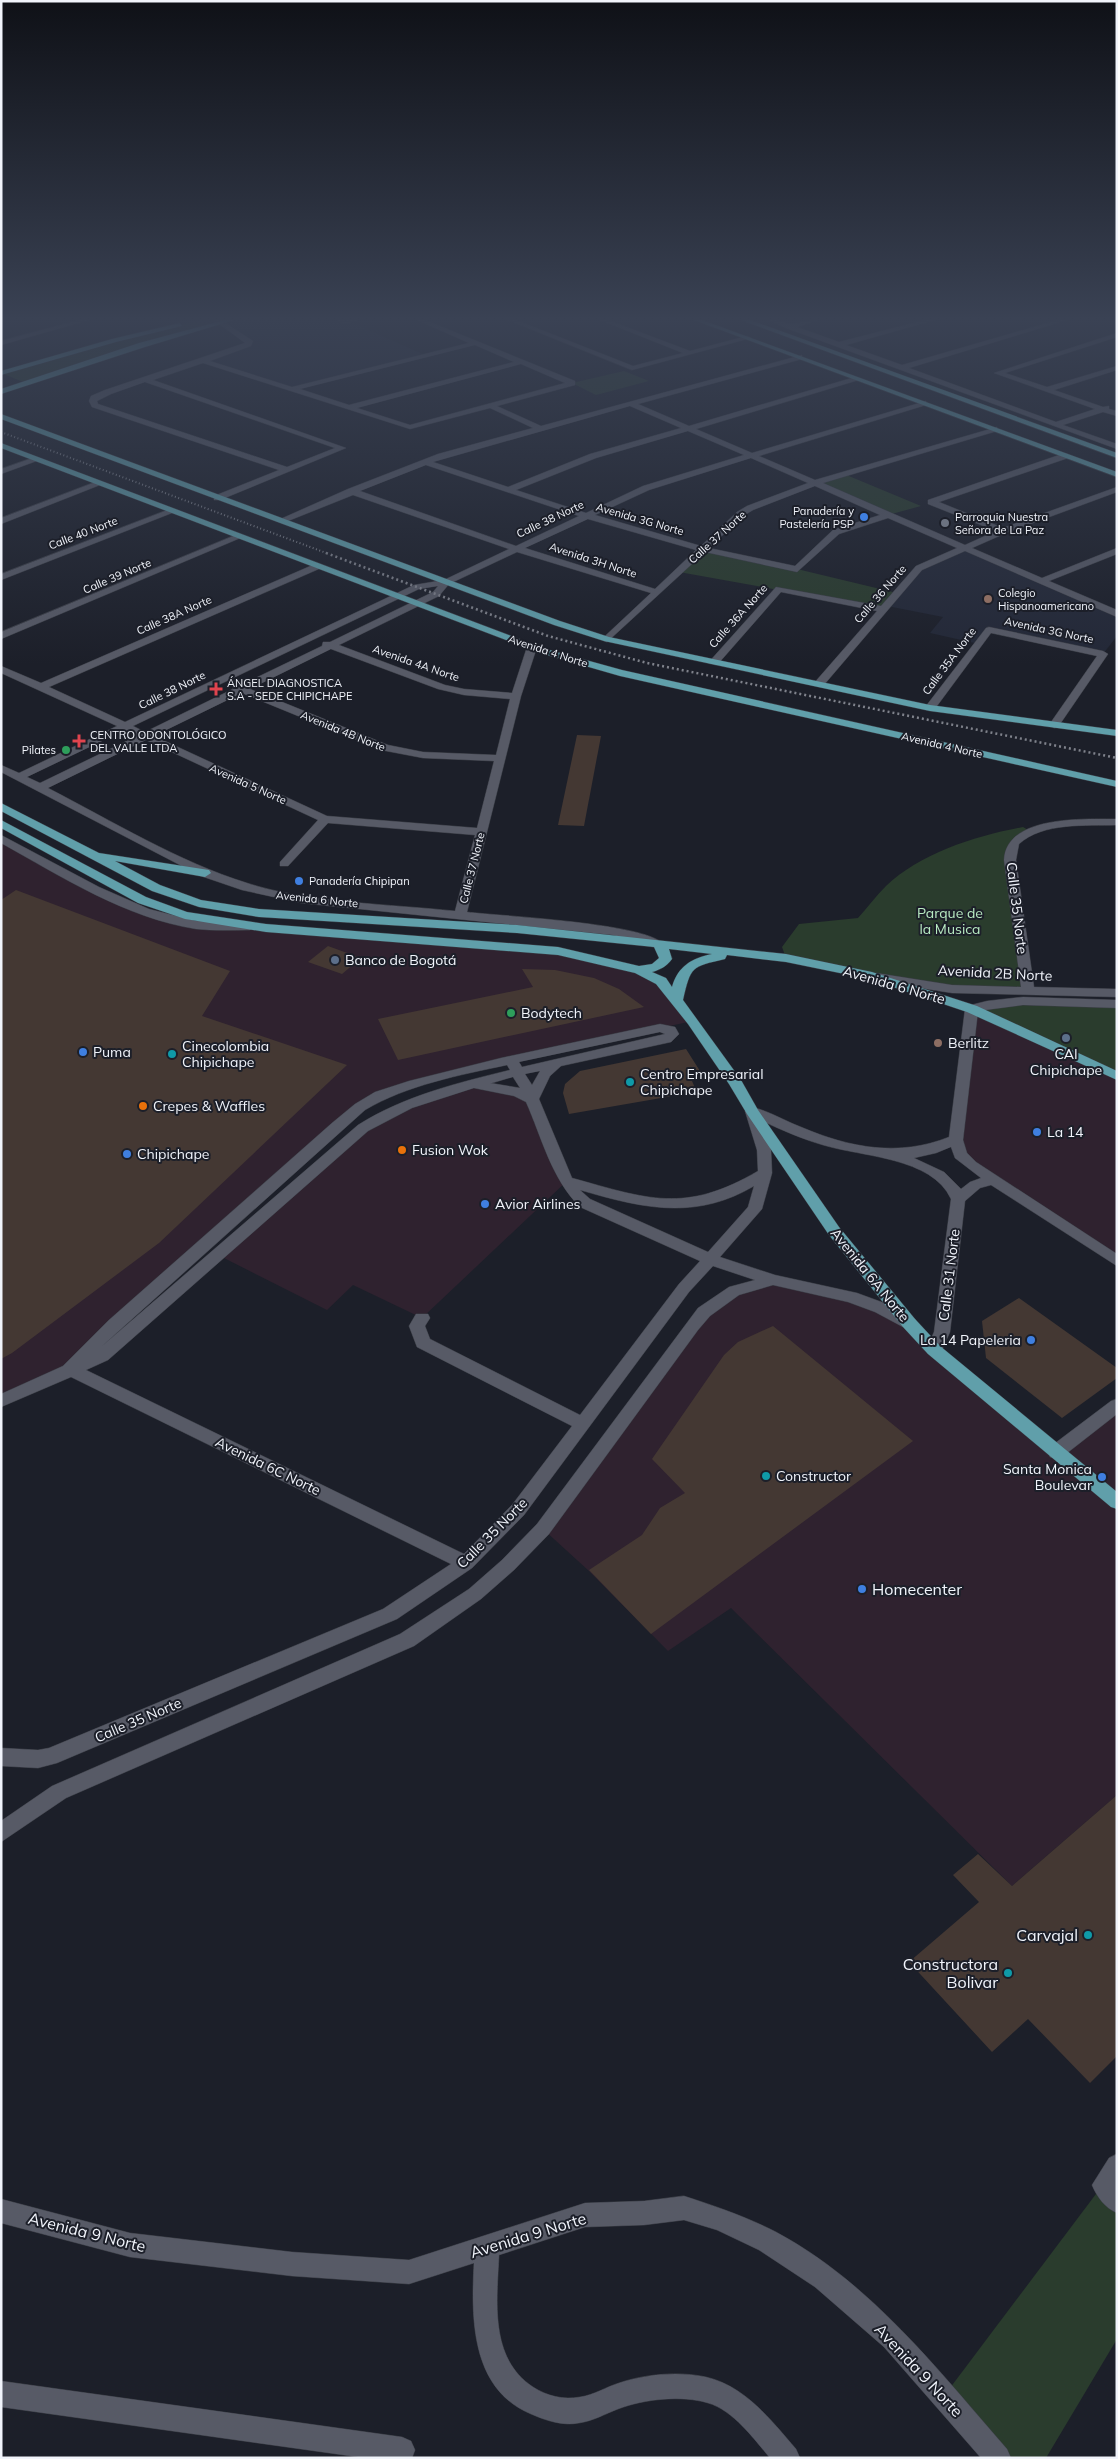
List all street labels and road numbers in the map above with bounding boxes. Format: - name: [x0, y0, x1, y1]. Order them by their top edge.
- street label: Calle 38 Norte: [514, 497, 586, 541]
- street label: Avenida 3G Norte: [594, 500, 686, 538]
- street label: Calle 37 Norte: [685, 507, 749, 567]
- street label: Calle 40 Norte: [47, 513, 119, 553]
- street label: Avenida 3H Norte: [547, 539, 639, 581]
- street label: Calle 39 Norte: [81, 555, 153, 597]
- street label: Calle 36 Norte: [851, 562, 909, 626]
- street label: Calle 36A Norte: [706, 581, 770, 651]
- street label: Calle 38A Norte: [134, 592, 214, 638]
- street label: Avenida 3G Norte: [1003, 614, 1095, 646]
- street label: Calle 35A Norte: [919, 625, 979, 697]
- street label: Avenida 4 Norte: [507, 632, 589, 670]
- street label: Avenida 4A Norte: [371, 642, 461, 684]
- street label: Calle 38 Norte: [136, 668, 208, 712]
- street label: Avenida 4B Norte: [299, 708, 387, 754]
- street label: Avenida 4 Norte: [900, 729, 984, 761]
- street label: Avenida 5 Norte: [207, 761, 289, 807]
- street label: Calle 37 Norte: [456, 831, 488, 905]
- street label: Calle 35 Norte: [1002, 861, 1032, 955]
- street label: Avenida 6 Norte: [275, 888, 359, 910]
- street label: Avenida 2B Norte: [937, 961, 1053, 985]
- street label: Avenida 6 Norte: [841, 962, 947, 1008]
- street label: Avenida 6A Norte: [827, 1224, 913, 1326]
- street label: Calle 31 Norte: [934, 1228, 964, 1322]
- street label: Avenida 6C Norte: [212, 1433, 324, 1499]
- street label: Calle 35 Norte: [453, 1494, 531, 1572]
- street label: Calle 35 Norte: [92, 1694, 184, 1746]
- street label: Avenida 9 Norte: [26, 2208, 148, 2256]
- street label: Avenida 9 Norte: [468, 2208, 588, 2262]
- street label: Avenida 9 Norte: [871, 2319, 967, 2421]

